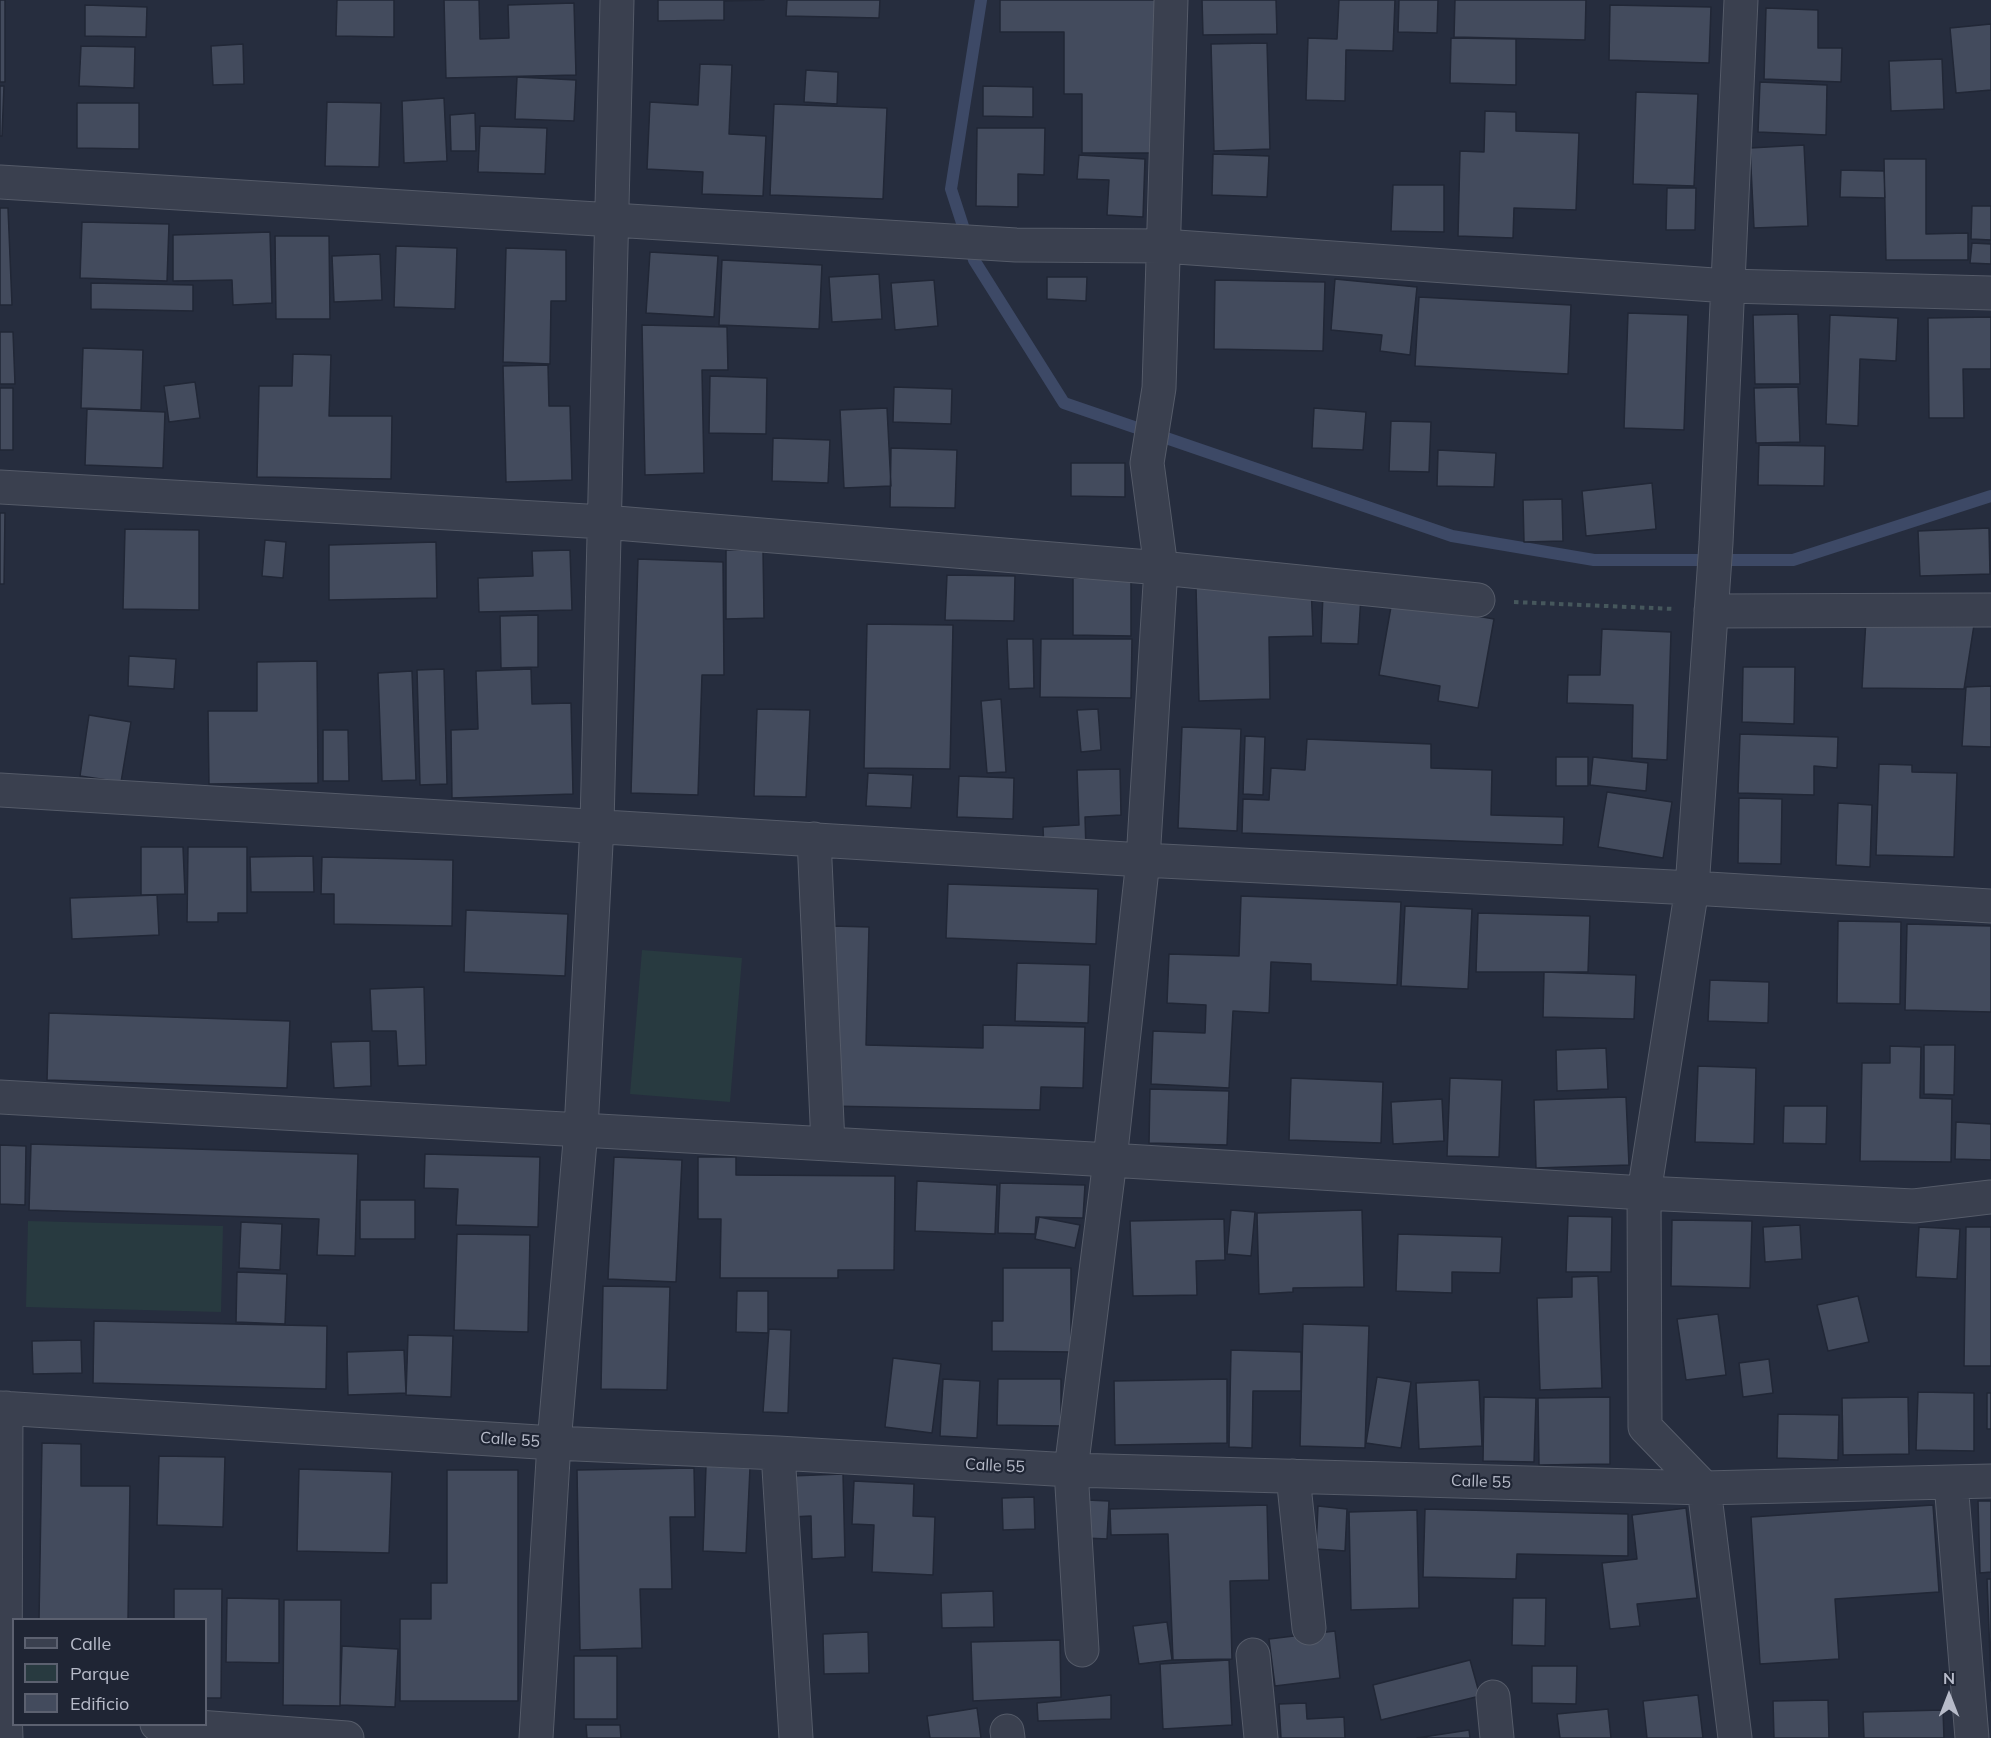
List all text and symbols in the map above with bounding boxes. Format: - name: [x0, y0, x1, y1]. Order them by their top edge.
- street label: Calle 55: [479, 1428, 541, 1452]
- street label: Calle 55: [965, 1455, 1025, 1477]
- street label: Calle 55: [1451, 1471, 1511, 1493]
- legend: [12, 1618, 207, 1726]
- text: Calle: [70, 1632, 111, 1655]
- text: Parque: [70, 1662, 129, 1685]
- north arrow: [1919, 1666, 1979, 1726]
- text: N: [1943, 1668, 1955, 1688]
- text: Edificio: [70, 1692, 129, 1715]

